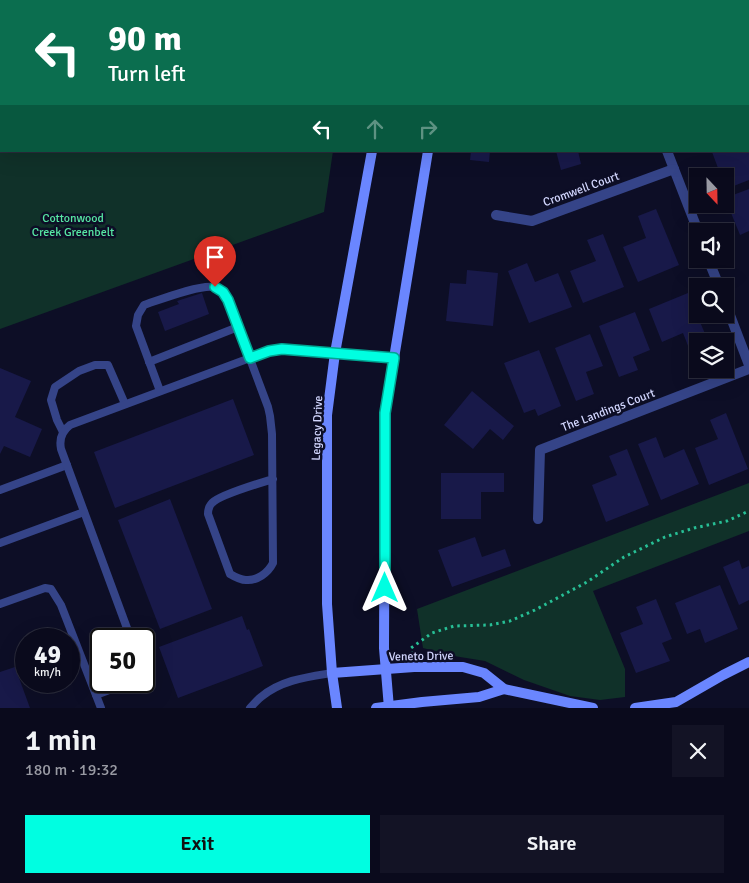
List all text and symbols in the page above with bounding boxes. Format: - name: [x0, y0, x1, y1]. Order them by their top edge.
- text: 90 m: [108, 17, 182, 60]
- icon: left: [25, 20, 90, 85]
- text: Turn left: [108, 60, 186, 87]
- icon: left: [308, 115, 336, 143]
- icon: ahead: [361, 115, 389, 143]
- icon: right: [414, 115, 442, 143]
- north arrow: [689, 168, 734, 212]
- map controls: [689, 168, 734, 378]
- street label: Cromwell Court: [541, 169, 621, 210]
- park label: Cottonwood Creek Greenbelt: [32, 211, 114, 240]
- button: sound: [689, 223, 734, 268]
- pin: [194, 236, 236, 287]
- icon: arrive: [201, 243, 229, 271]
- button: search: [689, 278, 734, 323]
- button: layers: [689, 333, 734, 378]
- street label: The Landings Court: [559, 386, 657, 435]
- street label: Legacy Drive: [309, 395, 326, 461]
- position arrow: [358, 561, 410, 613]
- speed limit sign: 50: [90, 628, 155, 693]
- text: 49: [34, 639, 61, 670]
- street label: Veneto Drive: [389, 648, 453, 665]
- text: km/h: [34, 665, 61, 680]
- text: 1 min: [25, 722, 97, 759]
- button: close: [672, 725, 724, 777]
- text: 180 m · 19:32: [25, 760, 118, 780]
- button: Exit: [25, 815, 370, 873]
- button: Share: [380, 815, 724, 873]

